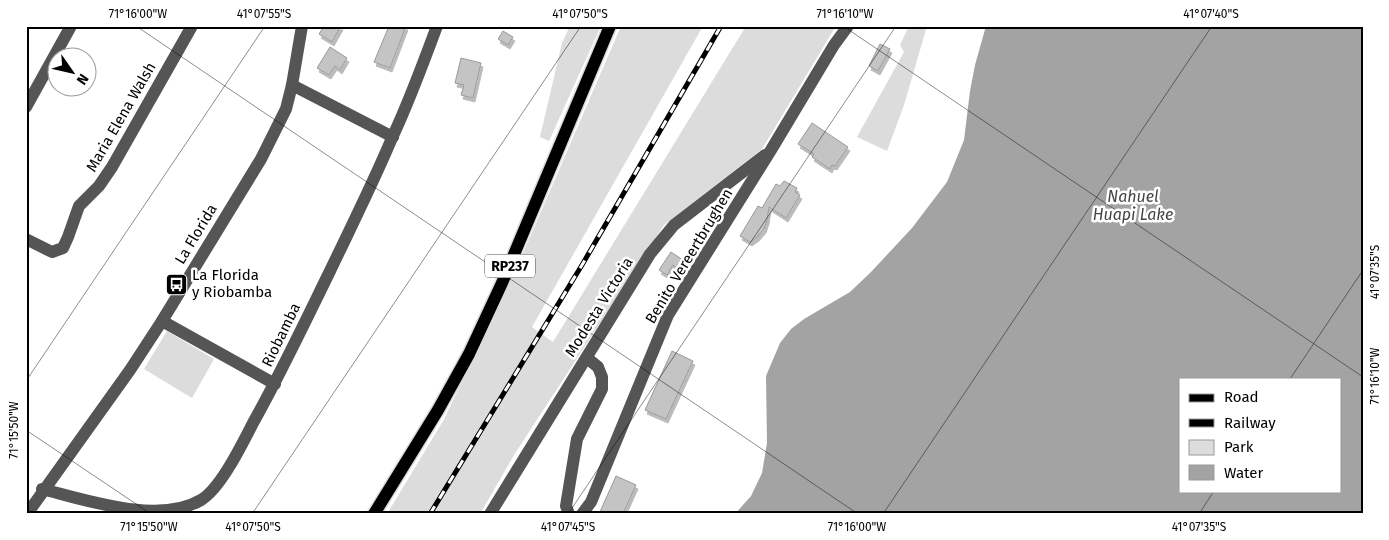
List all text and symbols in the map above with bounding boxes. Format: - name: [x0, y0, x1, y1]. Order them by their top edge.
- text: 71°16'00"W: [109, 7, 167, 21]
- text: 41°07'55"S: [237, 7, 292, 21]
- text: 41°07'50"S: [552, 7, 608, 21]
- text: 71°16'10"W: [816, 7, 874, 21]
- text: 41°07'40"S: [1183, 7, 1239, 21]
- north arrow: [48, 48, 98, 98]
- street label: Maria Elena Walsh: [82, 59, 160, 175]
- text: N: [73, 70, 92, 88]
- street label: Benito Vereertbrughen: [642, 185, 736, 327]
- water label: Nahuel Huapi Lake: [1093, 187, 1173, 224]
- street label: La Florida: [171, 201, 221, 267]
- text: 41°07'35"S: [1368, 244, 1382, 299]
- street label: Modesta Victoria: [561, 254, 637, 360]
- road number: RP237: [485, 255, 535, 278]
- place label: La Florida y Riobamba: [192, 266, 272, 301]
- bus stop icon: La Florida y Riobamba: [164, 272, 188, 296]
- street label: Riobamba: [258, 300, 304, 370]
- text: 71°16'10"W: [1368, 347, 1382, 405]
- legend: [1179, 378, 1342, 492]
- text: Road: [1224, 388, 1259, 406]
- text: 71°15'50"W: [7, 401, 21, 459]
- text: Railway: [1224, 414, 1276, 432]
- text: Park: [1224, 438, 1254, 456]
- text: Water: [1224, 464, 1263, 482]
- text: 71°15'50"W: [120, 520, 178, 534]
- text: 41°07'50"S: [225, 520, 281, 534]
- text: 41°07'45"S: [541, 520, 596, 534]
- text: 71°16'00"W: [828, 520, 886, 534]
- text: 41°07'35"S: [1172, 520, 1227, 534]

